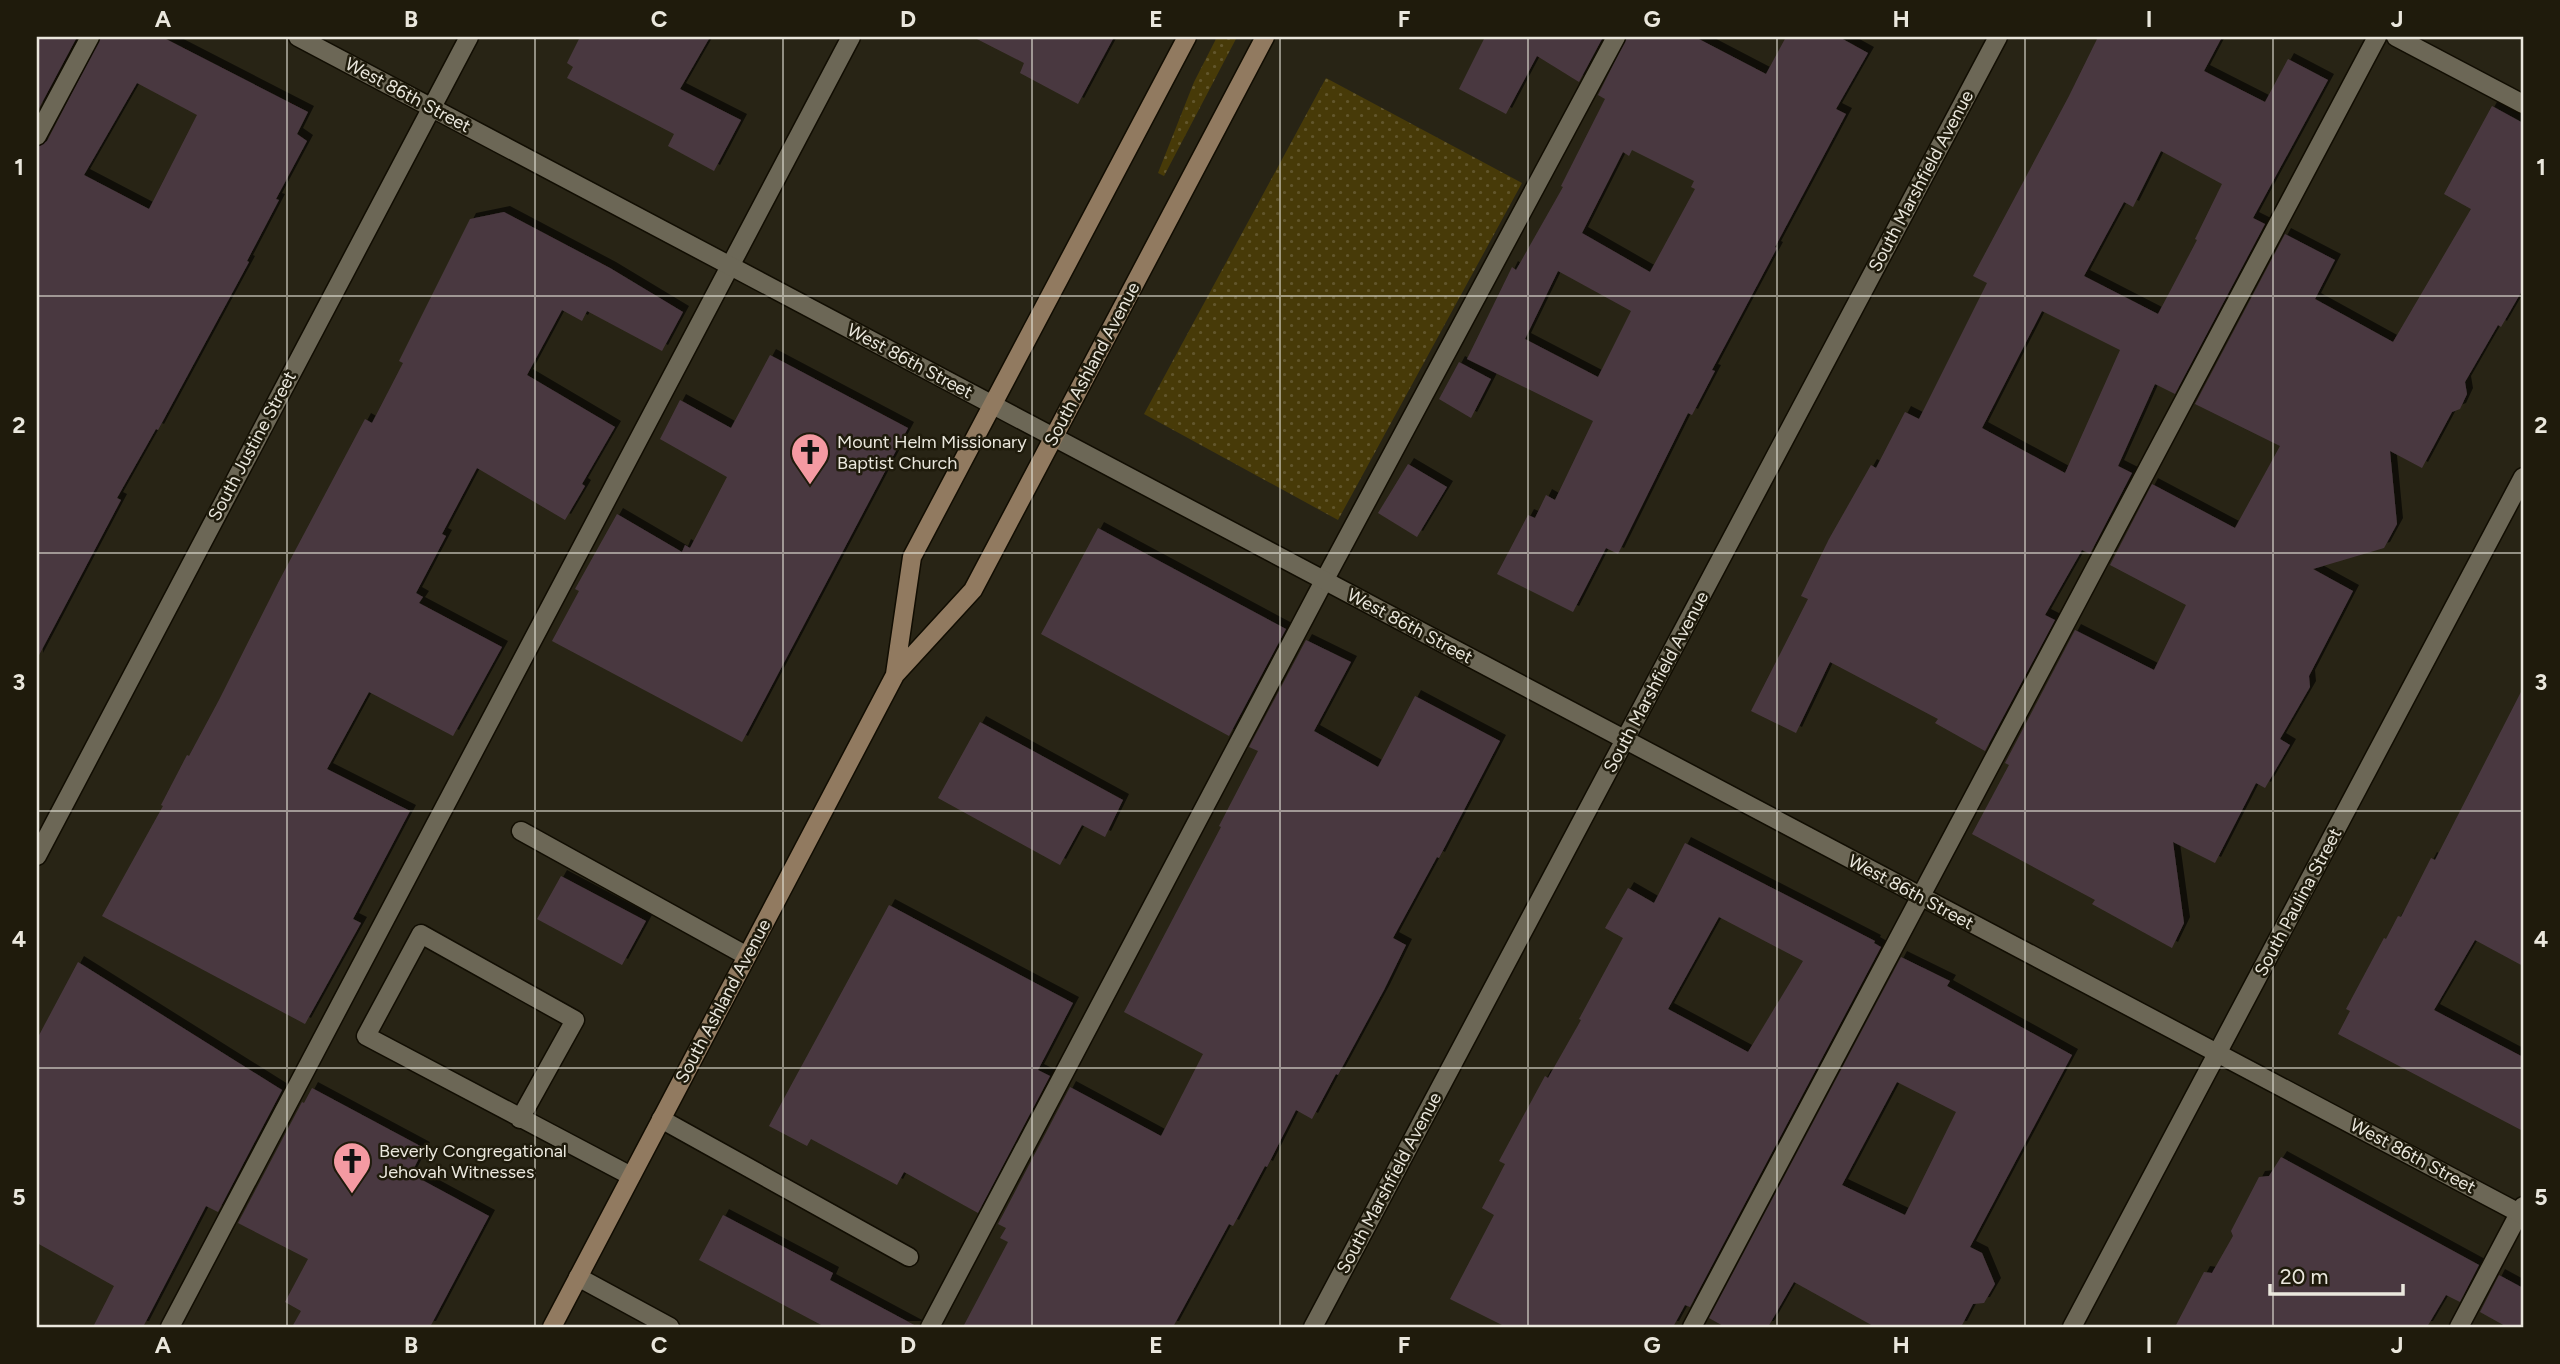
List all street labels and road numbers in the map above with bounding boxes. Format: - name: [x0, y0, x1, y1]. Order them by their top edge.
- street label: West 86th Street: [341, 53, 475, 137]
- street label: South Marshfield Avenue: [1864, 86, 1978, 275]
- street label: South Ashland Avenue: [1039, 278, 1145, 450]
- street label: West 86th Street: [843, 319, 977, 403]
- street label: South Justine Street: [203, 367, 301, 525]
- street label: West 86th Street: [1343, 584, 1477, 668]
- street label: South Marshfield Avenue: [1599, 587, 1713, 776]
- street label: South Paulina Street: [2250, 824, 2346, 980]
- street label: West 86th Street: [1844, 850, 1978, 934]
- street label: South Ashland Avenue: [670, 915, 776, 1087]
- street label: South Marshfield Avenue: [1332, 1088, 1446, 1277]
- street label: West 86th Street: [2346, 1114, 2480, 1198]

